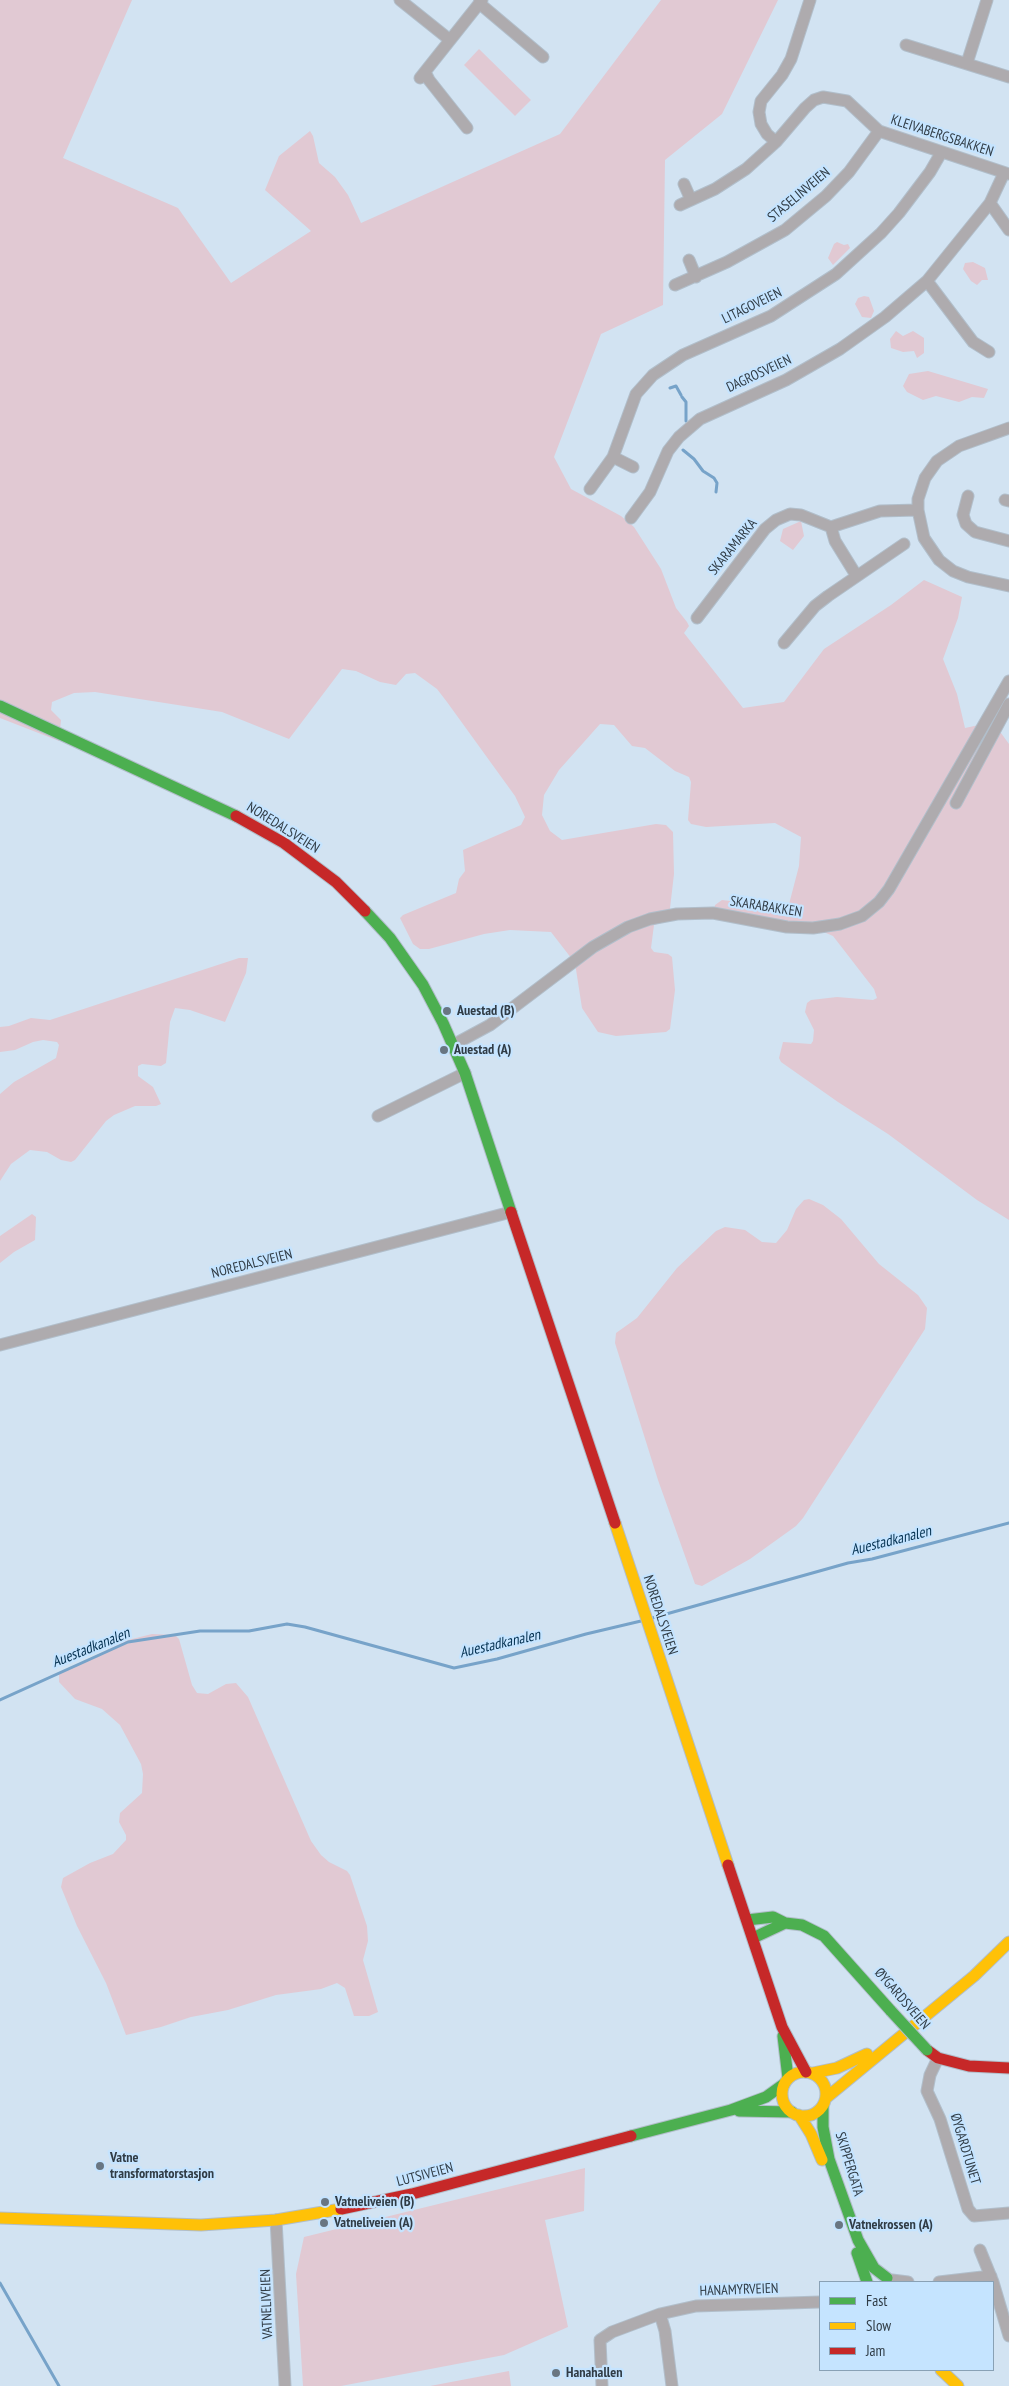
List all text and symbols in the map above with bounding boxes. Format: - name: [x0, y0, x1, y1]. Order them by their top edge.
- street label: KLEIVABERGSBAKKEN: [889, 111, 995, 161]
- street label: STASELINVEIEN: [764, 164, 834, 226]
- street label: LITAGOVEIEN: [719, 284, 785, 328]
- street label: DAGROSVEIEN: [724, 352, 794, 396]
- street label: SKARAMARKA: [705, 515, 761, 579]
- street label: NOREDALSVEIEN: [243, 799, 323, 857]
- street label: SKARABAKKEN: [729, 893, 803, 921]
- place label: Auestad (B): [457, 1003, 515, 1019]
- marker: Auestad (B): [441, 1005, 453, 1017]
- place label: Auestad (A): [454, 1042, 511, 1058]
- marker: Auestad (A): [438, 1044, 450, 1056]
- street label: NOREDALSVEIEN: [210, 1246, 294, 1282]
- water label: Auestadkanalen: [849, 1522, 933, 1560]
- street label: NOREDALSVEIEN: [639, 1573, 681, 1657]
- water label: Auestadkanalen: [50, 1624, 132, 1672]
- water label: Auestadkanalen: [458, 1626, 542, 1662]
- street label: ØYGARDSVEIEN: [871, 1965, 933, 2033]
- street label: ØYGARDTUNET: [946, 2111, 984, 2187]
- street label: SKIPPERGATA: [831, 2130, 867, 2198]
- place label: Vatne transformatorstasjon: [110, 2150, 214, 2182]
- street label: LUTSIVEIEN: [395, 2159, 455, 2191]
- marker: Vatne transformatorstasjon: [94, 2160, 106, 2172]
- place label: Vatneliveien (B): [335, 2194, 414, 2210]
- marker: Vatneliveien (B): [319, 2196, 331, 2208]
- place label: Vatneliveien (A): [334, 2215, 413, 2231]
- marker: Vatneliveien (A): [318, 2217, 330, 2229]
- place label: Vatnekrossen (A): [849, 2217, 933, 2233]
- marker: Vatnekrossen (A): [833, 2219, 845, 2231]
- street label: VATNELIVEIEN: [257, 2269, 277, 2339]
- street label: HANAMYRVEIEN: [699, 2280, 779, 2300]
- legend: [819, 2281, 994, 2371]
- text: Fast: [866, 2291, 887, 2310]
- text: Slow: [866, 2316, 891, 2335]
- text: Jam: [866, 2341, 885, 2360]
- place label: Hanahallen: [566, 2365, 622, 2381]
- marker: Hanahallen: [550, 2367, 562, 2379]

